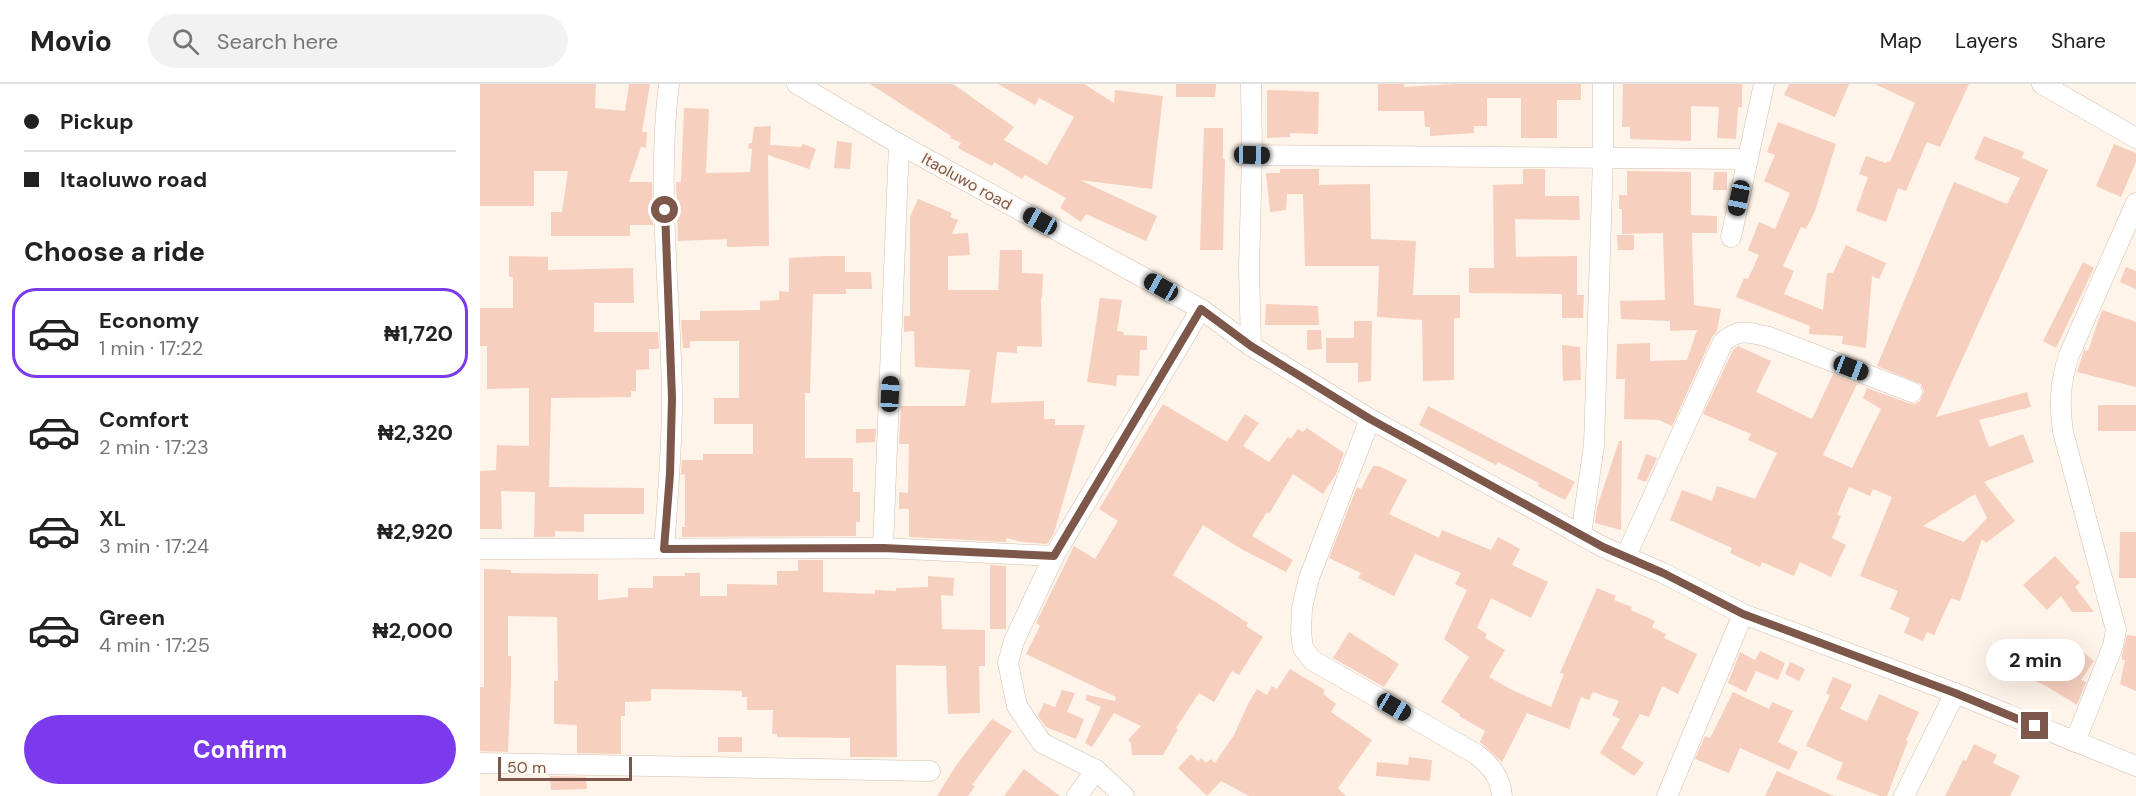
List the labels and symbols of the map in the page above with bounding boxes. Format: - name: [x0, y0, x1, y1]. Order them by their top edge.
- car: [1234, 146, 1270, 164]
- street label: Itaoluwo road: [918, 148, 1016, 215]
- car: [1726, 179, 1752, 217]
- route start: [651, 196, 678, 223]
- car: [1020, 204, 1060, 238]
- car: [1141, 270, 1181, 304]
- car: [1831, 353, 1871, 383]
- car: [880, 376, 900, 412]
- callout: 2 min: [1986, 639, 2084, 681]
- car: [1374, 690, 1414, 724]
- route end: [2021, 712, 2048, 739]
- scale bar: [498, 754, 632, 782]

